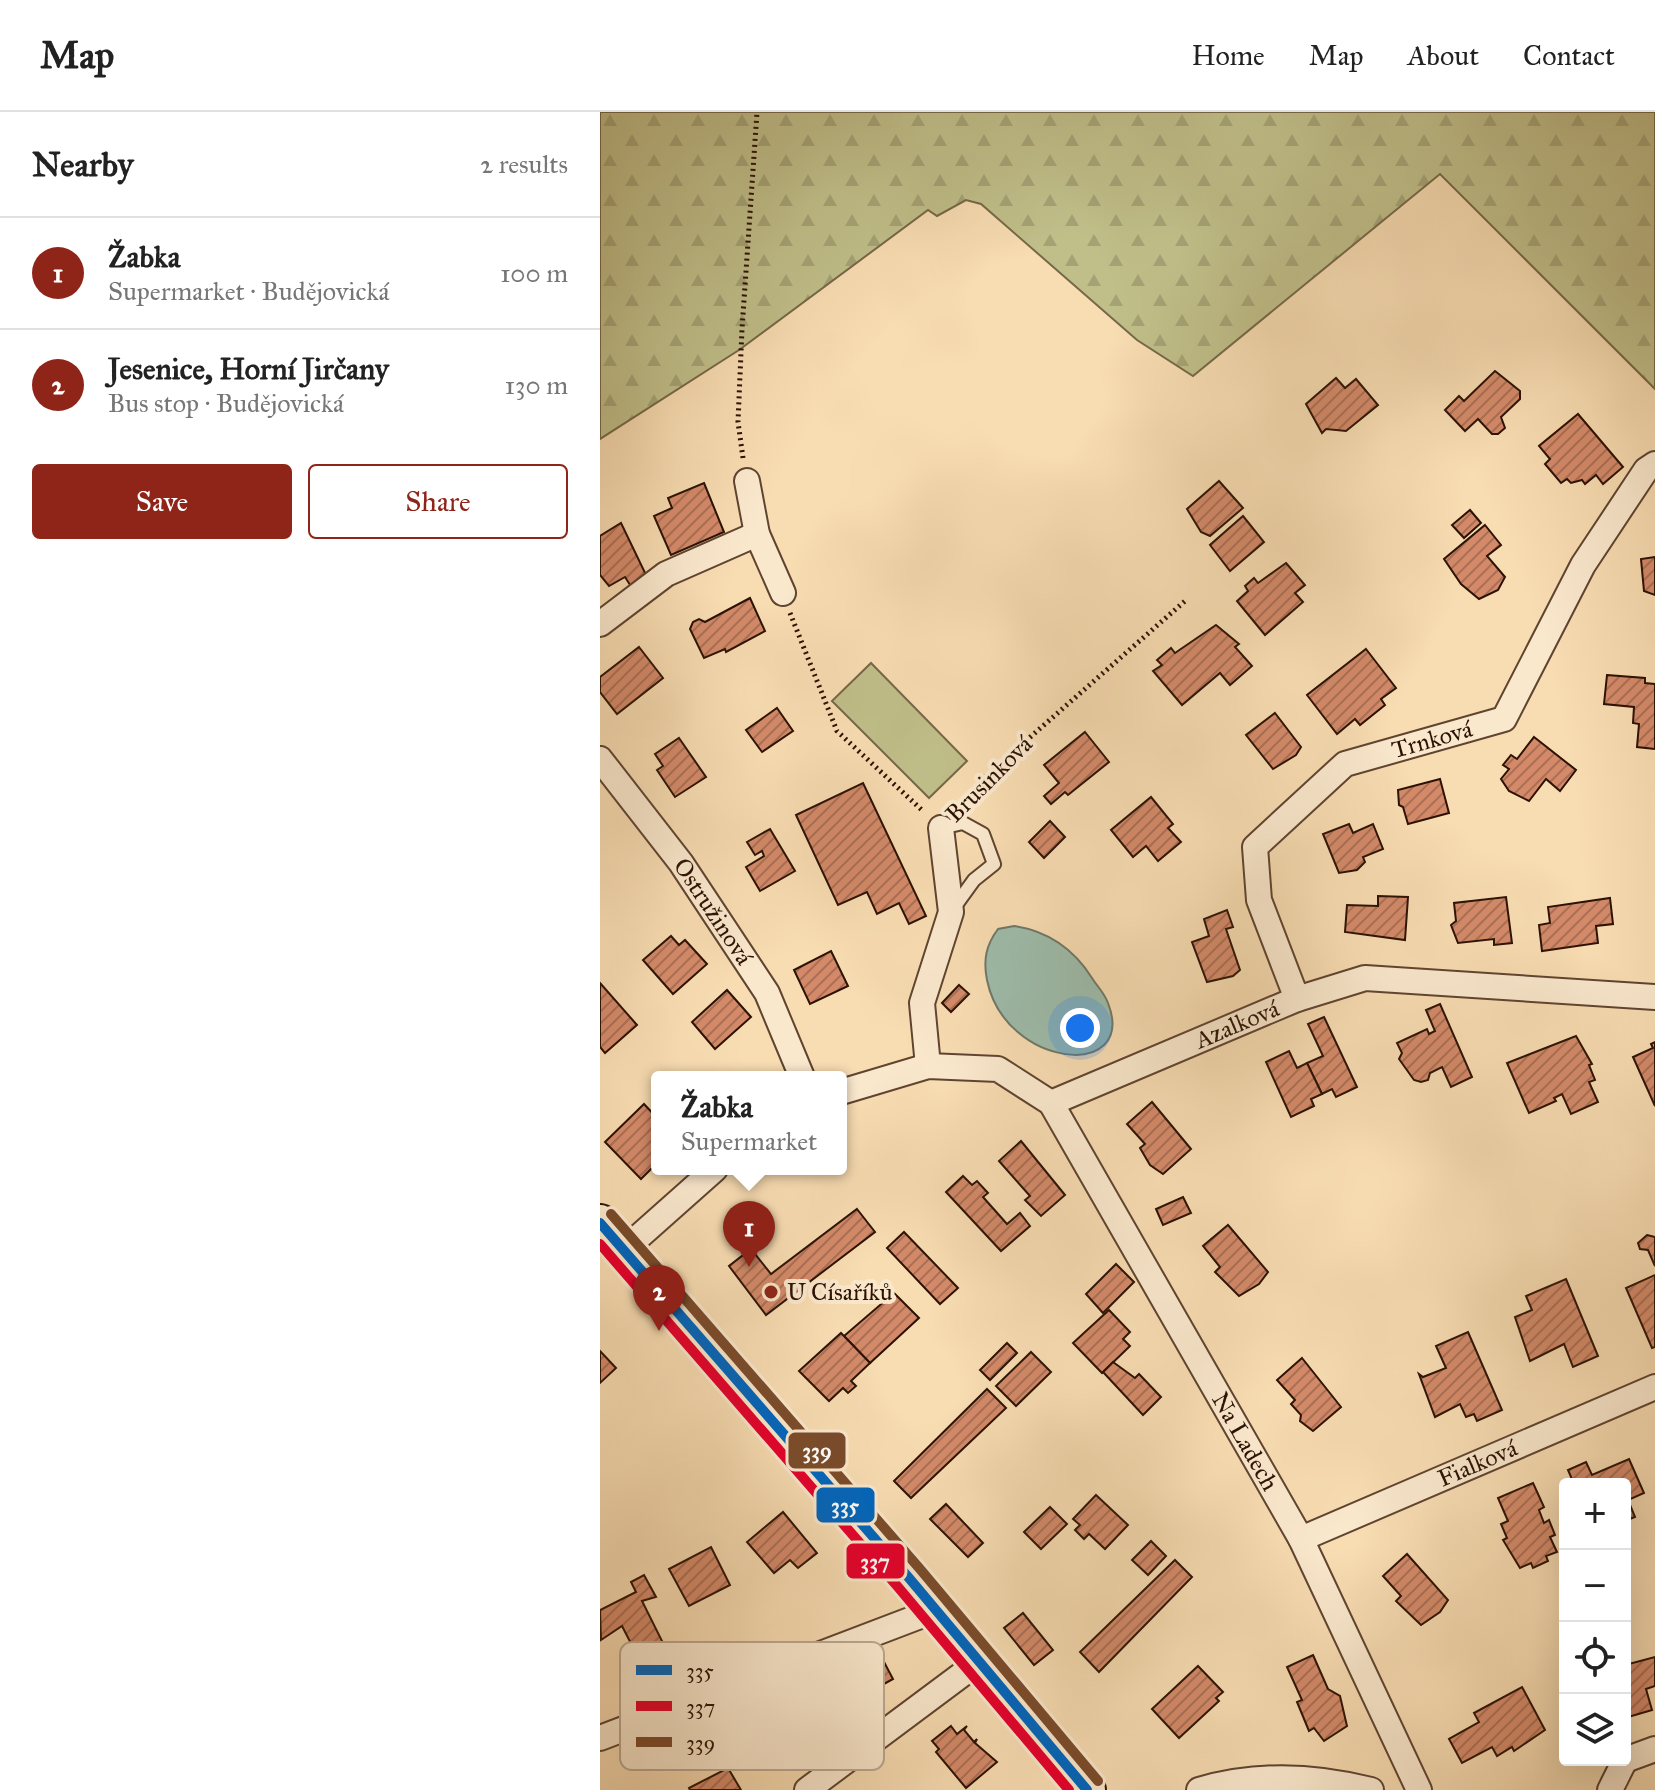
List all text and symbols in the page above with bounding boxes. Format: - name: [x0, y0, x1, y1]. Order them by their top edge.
- text: Map: [40, 32, 114, 78]
- text: Home: [1192, 38, 1265, 73]
- text: Map: [1309, 38, 1363, 73]
- text: About: [1407, 38, 1479, 73]
- text: Contact: [1523, 38, 1615, 73]
- text: Nearby: [32, 144, 134, 185]
- text: 2 results: [480, 148, 568, 180]
- text: Žabka: [108, 239, 180, 275]
- text: 1: [53, 257, 63, 289]
- text: 100 m: [500, 257, 568, 289]
- text: Supermarket · Budějovická: [108, 275, 390, 307]
- text: Jesenice, Horní Jirčany: [108, 351, 389, 387]
- text: 2: [52, 369, 64, 401]
- text: 130 m: [505, 369, 568, 401]
- text: Bus stop · Budějovická: [108, 387, 344, 419]
- button: Save: [32, 464, 292, 539]
- button: Share: [308, 464, 568, 539]
- street label: Trnková: [1388, 713, 1477, 765]
- street label: Brusinková: [939, 729, 1039, 829]
- street label: Ostružinová: [667, 852, 760, 971]
- street label: Azalková: [1190, 993, 1284, 1056]
- your location: [1060, 1008, 1100, 1048]
- popup: [651, 1071, 847, 1175]
- text: Žabka: [681, 1089, 753, 1125]
- text: Supermarket: [681, 1125, 817, 1157]
- pin: 1: [723, 1201, 775, 1267]
- pin: 2: [633, 1265, 685, 1331]
- place label: U Císaříků: [787, 1277, 893, 1307]
- marker: U Císaříků: [762, 1283, 780, 1301]
- street label: Na Ladech: [1205, 1387, 1285, 1496]
- line badge: 339: [787, 1431, 847, 1470]
- street label: Fialková: [1433, 1433, 1523, 1494]
- text: 339: [802, 1437, 832, 1464]
- map controls: [1559, 1478, 1631, 1766]
- button: +: [1559, 1478, 1631, 1550]
- line badge: 335: [815, 1486, 876, 1524]
- text: 335: [831, 1492, 860, 1519]
- line badge: 337: [845, 1542, 906, 1580]
- text: 337: [860, 1548, 890, 1575]
- button: −: [1559, 1550, 1631, 1622]
- button: locate: [1559, 1622, 1631, 1694]
- legend: [620, 1642, 884, 1770]
- text: 335: [686, 1657, 714, 1684]
- text: 337: [686, 1693, 715, 1720]
- button: layers: [1559, 1694, 1631, 1766]
- text: 339: [686, 1729, 715, 1756]

